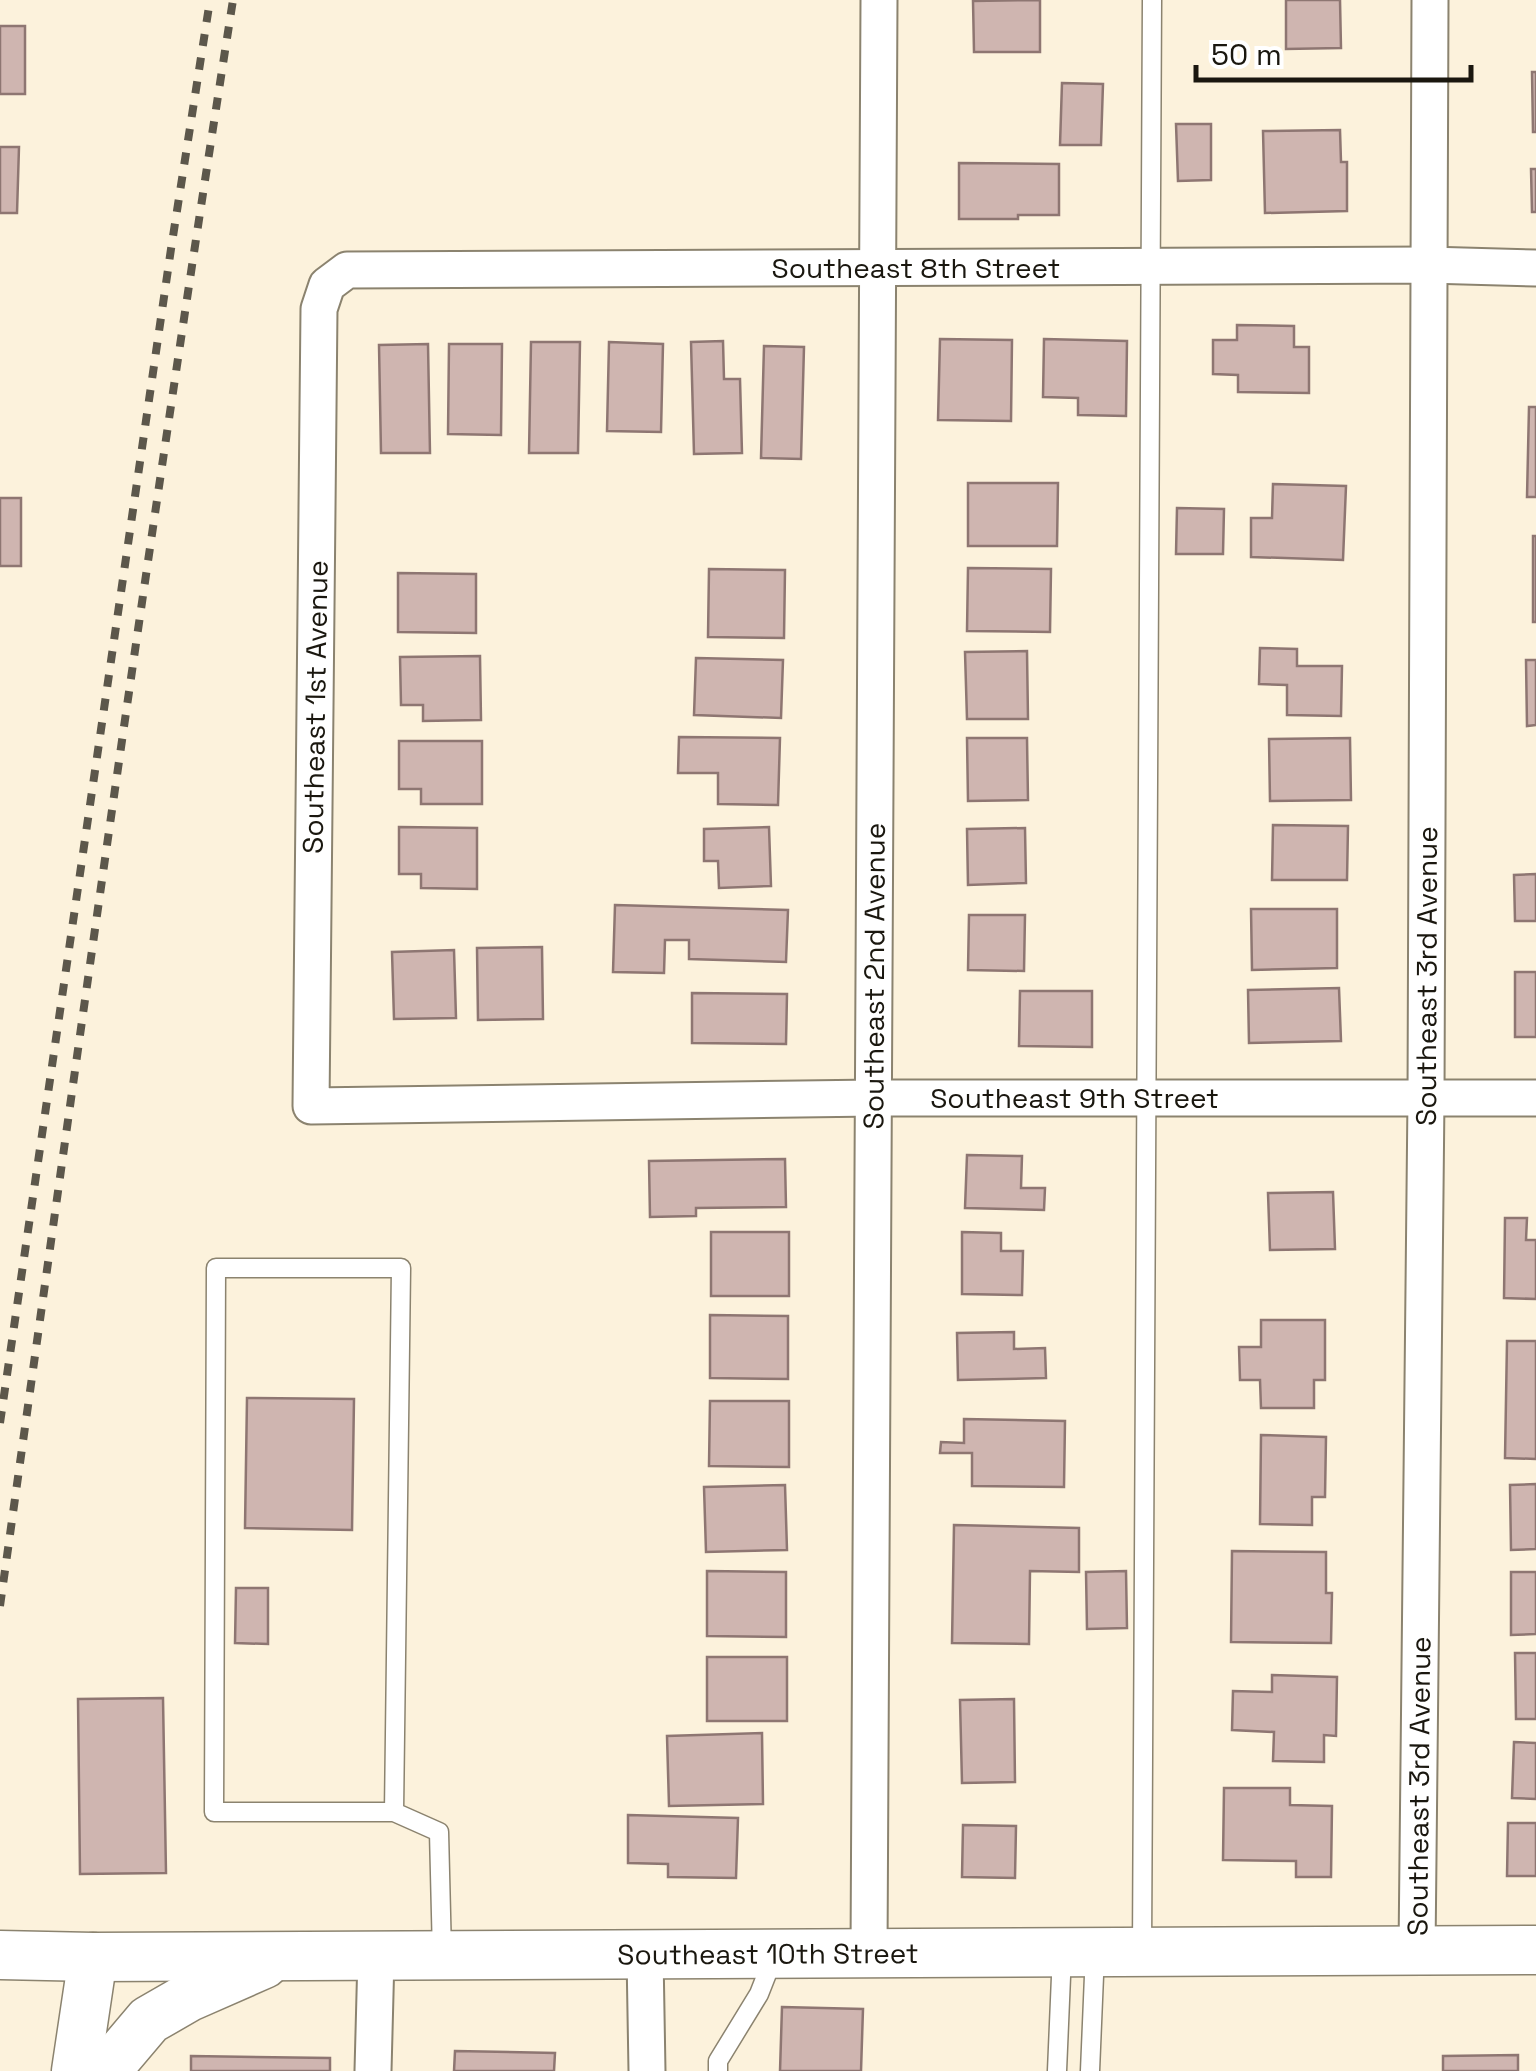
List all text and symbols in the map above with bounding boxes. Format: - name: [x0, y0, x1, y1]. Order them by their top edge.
- scale bar: [1196, 20, 1471, 82]
- text: 50 m: [1211, 35, 1282, 74]
- street label: Southeast 8th Street: [772, 250, 1060, 286]
- street label: Southeast 1st Avenue: [294, 560, 336, 854]
- street label: Southeast 2nd Avenue: [855, 823, 893, 1129]
- street label: Southeast 3rd Avenue: [1408, 826, 1445, 1126]
- street label: Southeast 9th Street: [930, 1080, 1219, 1116]
- street label: Southeast 3rd Avenue: [1399, 1636, 1438, 1936]
- street label: Southeast 10th Street: [617, 1935, 919, 1972]

